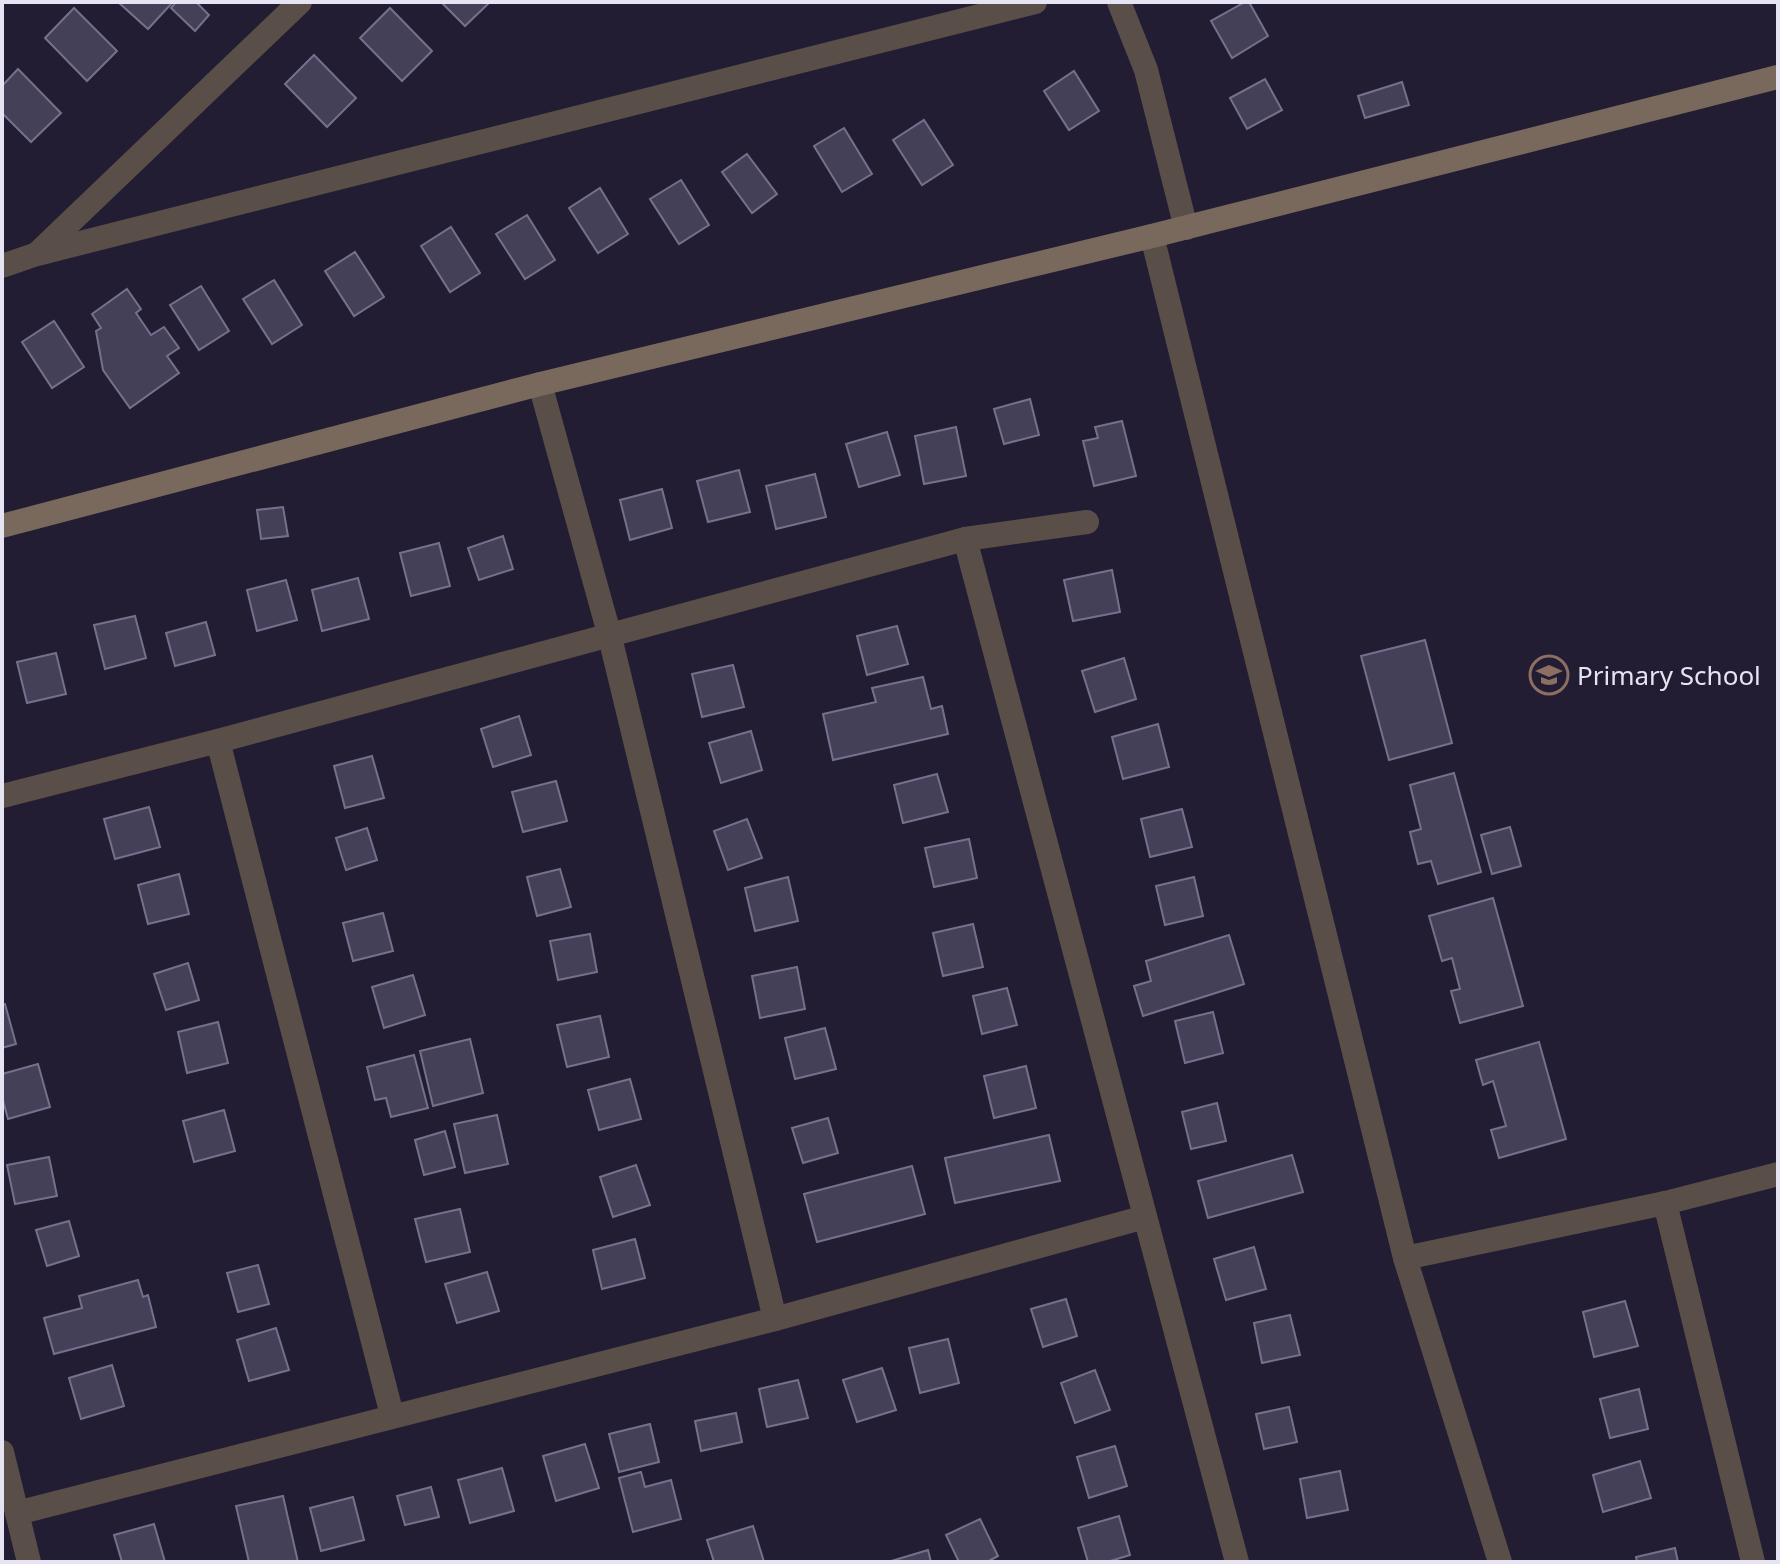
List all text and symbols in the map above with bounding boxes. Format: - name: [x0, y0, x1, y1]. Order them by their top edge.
- school or university icon: Primary School: [1528, 654, 1570, 696]
- place label: Primary School: [1577, 657, 1761, 693]

